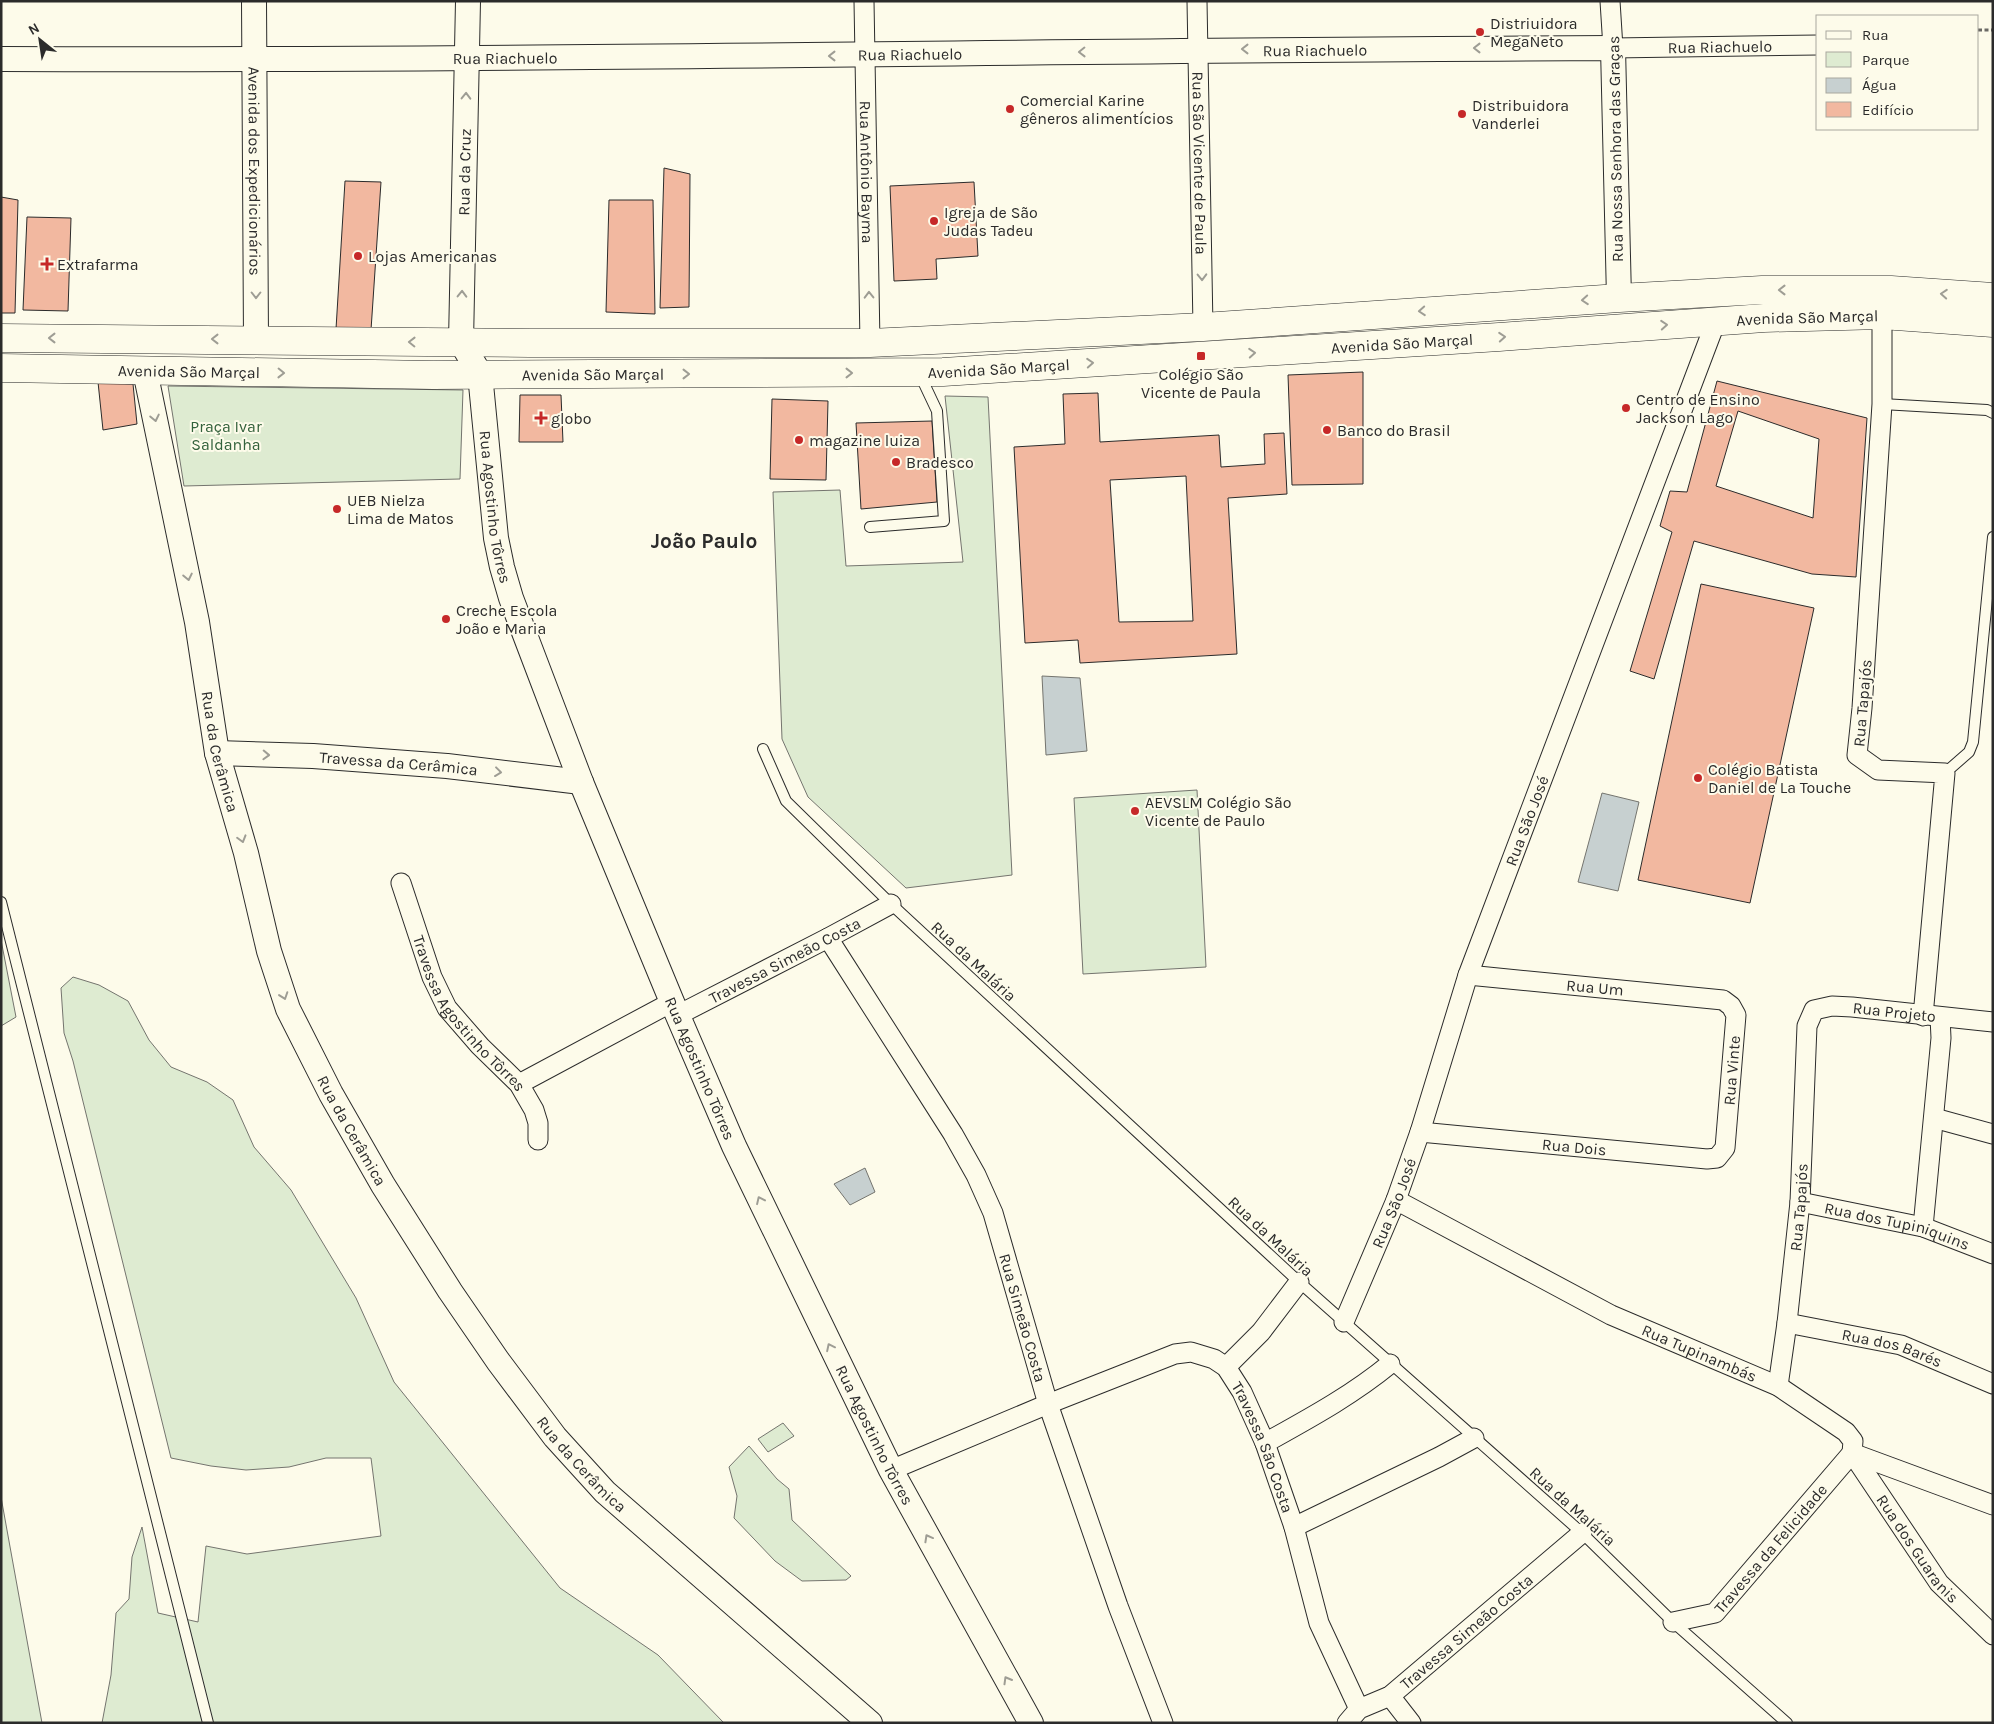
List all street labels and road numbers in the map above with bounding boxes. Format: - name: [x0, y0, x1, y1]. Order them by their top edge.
- street label: Rua Nossa Senhora das Graças: [1604, 36, 1627, 262]
- street label: Rua Riachuelo: [1667, 37, 1772, 57]
- street label: Rua Riachuelo: [1263, 40, 1367, 60]
- street label: Rua Riachuelo: [858, 44, 962, 64]
- street label: Rua Riachuelo: [453, 48, 557, 68]
- street label: Avenida dos Expedicionários: [244, 66, 265, 276]
- street label: Rua São Vicente de Paula: [1188, 71, 1211, 255]
- street label: Rua Antônio Bayma: [856, 100, 877, 244]
- street label: Rua da Cruz: [454, 128, 475, 216]
- street label: Avenida São Marçal: [1735, 306, 1879, 330]
- street label: Avenida São Marçal: [1330, 330, 1474, 358]
- street label: Avenida São Marçal: [928, 355, 1071, 382]
- street label: Avenida São Marçal: [118, 361, 260, 382]
- street label: Avenida São Marçal: [522, 365, 664, 384]
- street label: Rua Agostinho Tôrres: [476, 430, 515, 585]
- street label: Rua Tapajós: [1849, 658, 1876, 748]
- street label: Rua da Cerâmica: [198, 690, 243, 814]
- street label: Travessa da Cerâmica: [319, 748, 479, 780]
- street label: Rua São José: [1501, 773, 1553, 869]
- street label: Travessa Simeão Costa: [706, 913, 864, 1007]
- street label: Rua da Malária: [927, 917, 1020, 1006]
- street label: Travessa Agostinho Tôrres: [409, 933, 530, 1094]
- street label: Rua Um: [1565, 976, 1624, 999]
- street label: Rua Agostinho Tôrres: [661, 994, 739, 1143]
- street label: Rua Projeto: [1852, 998, 1937, 1026]
- street label: Rua Vinte: [1720, 1035, 1744, 1106]
- street label: Rua da Cerâmica: [313, 1072, 390, 1189]
- street label: Rua Dois: [1541, 1135, 1607, 1160]
- street label: Rua São José: [1368, 1156, 1420, 1251]
- street label: Rua Tapajós: [1786, 1163, 1812, 1252]
- street label: Rua da Malária: [1224, 1192, 1317, 1281]
- street label: Rua dos Tupiniquins: [1823, 1198, 1972, 1254]
- street label: Rua Simeão Costa: [995, 1251, 1050, 1384]
- street label: Rua Tupinambás: [1639, 1320, 1760, 1386]
- street label: Rua dos Barés: [1840, 1325, 1945, 1371]
- street label: Rua Agostinho Tôrres: [832, 1362, 917, 1508]
- street label: Travessa São Costa: [1228, 1378, 1297, 1515]
- street label: Rua da Cerâmica: [533, 1413, 630, 1516]
- street label: Rua da Malária: [1526, 1463, 1620, 1550]
- street label: Travessa da Felicidade: [1710, 1480, 1831, 1617]
- street label: Rua dos Guaranis: [1872, 1491, 1963, 1607]
- street label: Travessa Simeão Costa: [1396, 1570, 1537, 1693]

